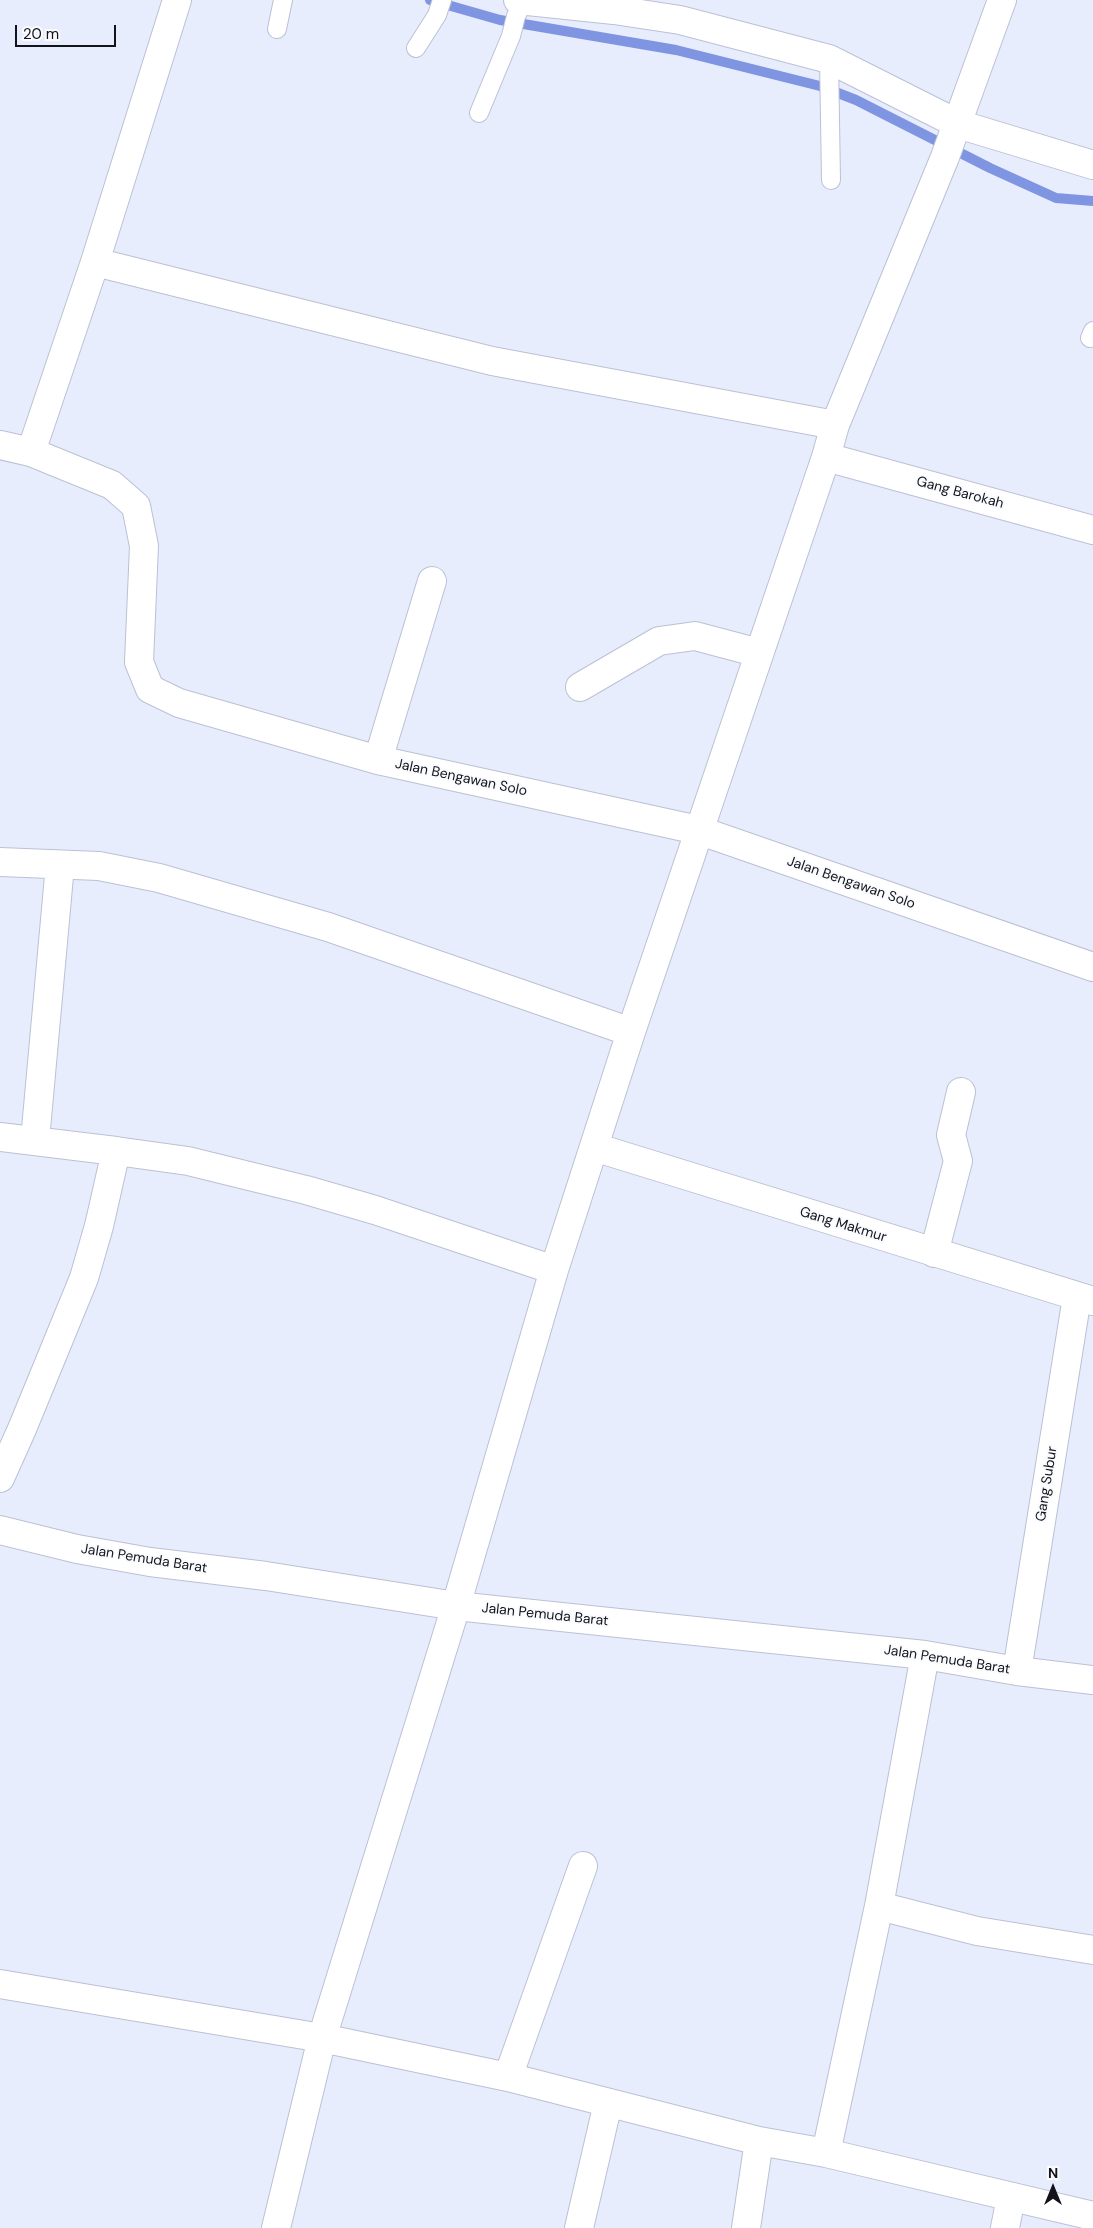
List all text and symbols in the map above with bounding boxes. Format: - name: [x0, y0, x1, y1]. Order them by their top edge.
- scale bar: [18, 15, 119, 47]
- text: 20 m: [23, 24, 59, 44]
- street label: Gang Barokah: [914, 473, 1006, 513]
- street label: Jalan Bengawan Solo: [393, 756, 529, 800]
- street label: Jalan Bengawan Solo: [785, 853, 917, 913]
- street label: Gang Makmur: [798, 1204, 888, 1246]
- street label: Gang Subur: [1033, 1445, 1061, 1523]
- street label: Jalan Pemuda Barat: [80, 1541, 208, 1577]
- street label: Jalan Pemuda Barat: [481, 1600, 609, 1630]
- street label: Jalan Pemuda Barat: [883, 1642, 1011, 1678]
- north arrow: [1028, 2163, 1078, 2213]
- text: N: [1048, 2164, 1058, 2182]

